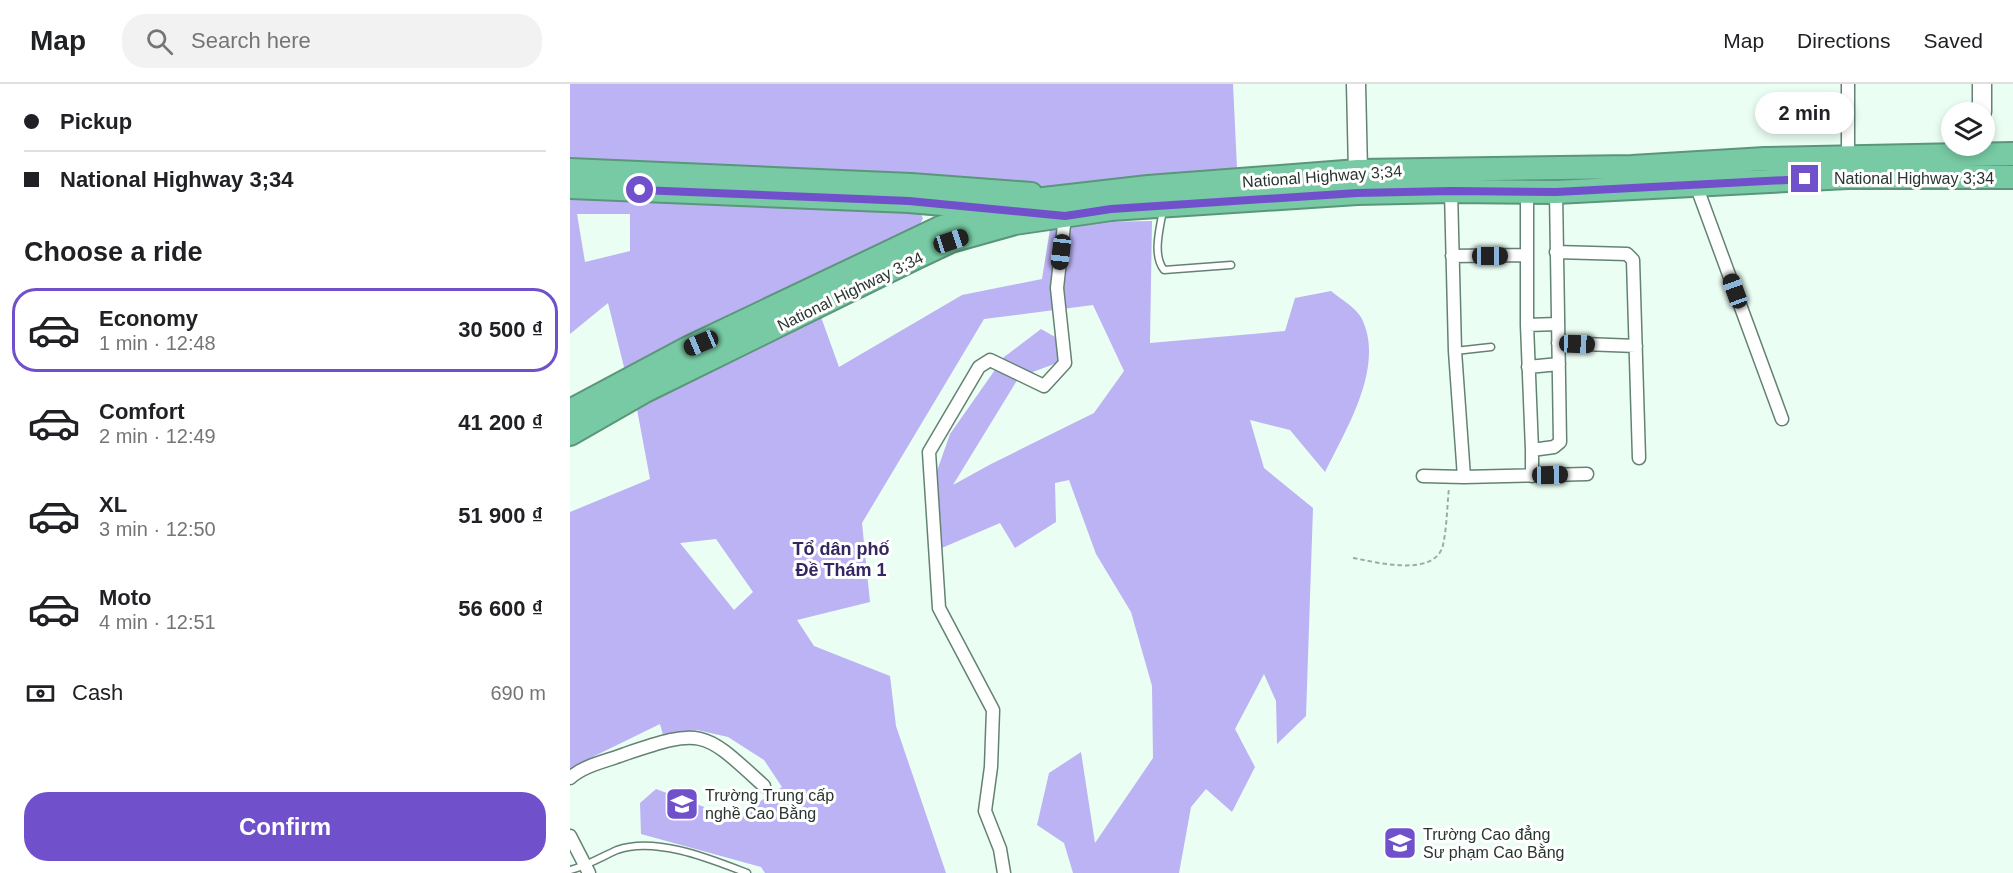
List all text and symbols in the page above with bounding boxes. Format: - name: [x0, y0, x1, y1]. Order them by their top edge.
- search box: [122, 14, 542, 68]
- text: Map: [30, 25, 86, 56]
- icon: search: [143, 25, 176, 58]
- text: Search here: [191, 28, 311, 53]
- text: Map: [1723, 29, 1764, 52]
- text: Directions: [1797, 29, 1890, 52]
- text: Saved: [1923, 29, 1983, 52]
- callout: 2 min: [1756, 92, 1854, 134]
- text: 2 min: [1778, 102, 1831, 124]
- map controls: [1941, 102, 1995, 156]
- button: layers: [1941, 102, 1995, 156]
- text: Pickup: [60, 109, 132, 134]
- street label: National Highway 3;34: [1242, 162, 1403, 191]
- route end: [1791, 165, 1818, 192]
- text: National Highway 3;34: [60, 167, 294, 192]
- street label: National Highway 3;34: [1834, 170, 1994, 187]
- route start: [626, 176, 653, 203]
- car: [931, 227, 971, 255]
- car: [1050, 233, 1072, 271]
- text: Choose a ride: [24, 237, 203, 267]
- car: [1472, 247, 1508, 265]
- street label: National Highway 3;34: [775, 249, 926, 334]
- car: [1720, 271, 1750, 311]
- icon: car: [27, 303, 81, 357]
- text: Economy: [99, 306, 198, 331]
- text: 30 500 ₫: [458, 317, 543, 342]
- car: [681, 328, 721, 358]
- text: 1 min · 12:48: [99, 332, 216, 354]
- car: [1559, 334, 1595, 354]
- icon: car: [27, 396, 81, 450]
- text: Comfort: [99, 399, 185, 424]
- text: 41 200 ₫: [458, 410, 543, 435]
- text: 2 min · 12:49: [99, 425, 216, 447]
- car: [1532, 466, 1568, 484]
- icon: car: [27, 489, 81, 543]
- text: XL: [99, 492, 127, 517]
- text: 51 900 ₫: [458, 503, 543, 528]
- text: 3 min · 12:50: [99, 518, 216, 540]
- district label: Tổ dân phố Đề Thám 1: [793, 539, 889, 580]
- icon: car: [27, 582, 81, 636]
- text: Moto: [99, 585, 152, 610]
- text: 56 600 ₫: [458, 596, 543, 621]
- text: 4 min · 12:51: [99, 611, 216, 633]
- icon: cash: [24, 677, 57, 710]
- text: Cash: [72, 680, 123, 705]
- text: 690 m: [490, 682, 546, 704]
- school or university icon: Trường Trung cấp nghề Cao Bằng: [664, 786, 700, 822]
- place label: Trường Trung cấp nghề Cao Bằng: [705, 787, 834, 822]
- button: Confirm: [24, 792, 546, 861]
- school or university icon: Trường Cao đẳng Sư phạm Cao Bằng: [1382, 825, 1418, 861]
- place label: Trường Cao đẳng Sư phạm Cao Bằng: [1423, 825, 1564, 861]

